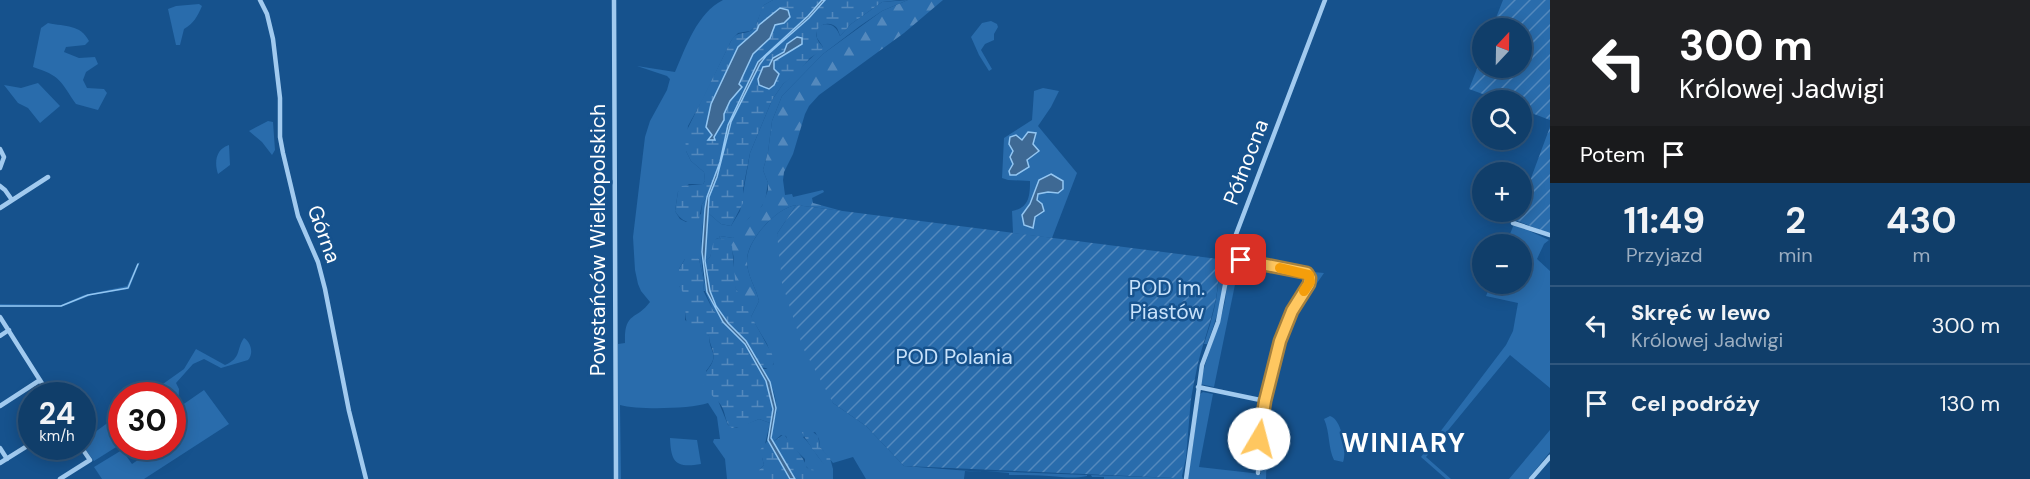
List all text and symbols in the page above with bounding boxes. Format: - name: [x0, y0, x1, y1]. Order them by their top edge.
- north arrow: [1472, 18, 1532, 78]
- map controls: [1472, 18, 1532, 294]
- text: 300 m: [1679, 18, 1813, 73]
- icon: left: [1580, 24, 1658, 102]
- text: Królowej Jadwigi: [1679, 71, 1885, 106]
- button: search: [1472, 90, 1532, 150]
- street label: Powstańców Wielkopolskich: [584, 104, 612, 376]
- street label: Północna: [1217, 115, 1275, 209]
- icon: arrive: [1657, 138, 1690, 171]
- text: Potem: [1580, 140, 1645, 169]
- button: +: [1472, 162, 1532, 222]
- text: 11:49: [1623, 197, 1705, 244]
- text: 2: [1785, 197, 1806, 244]
- text: 430: [1886, 197, 1957, 244]
- street label: Górna: [301, 201, 347, 267]
- pin: [1215, 234, 1266, 285]
- button: −: [1472, 234, 1532, 294]
- text: Przyjazd: [1626, 242, 1703, 268]
- text: min: [1779, 242, 1813, 268]
- text: m: [1912, 242, 1930, 268]
- icon: arrive: [1224, 243, 1257, 276]
- park label: POD im. Piastów: [1129, 274, 1205, 326]
- text: Skręć w lewo: [1631, 298, 1771, 327]
- icon: left: [1580, 309, 1613, 342]
- text: 300 m: [1931, 311, 2000, 340]
- text: Królowej Jadwigi: [1631, 327, 1783, 353]
- park label: POD Polania: [895, 343, 1013, 371]
- speed limit sign: 30: [108, 382, 186, 460]
- icon: arrive: [1580, 387, 1613, 420]
- text: Cel podróży: [1631, 389, 1760, 418]
- text: 130 m: [1940, 389, 2000, 418]
- text: 24: [39, 394, 75, 433]
- position arrow: [1227, 407, 1291, 471]
- district label: WINIARY: [1341, 425, 1467, 460]
- text: km/h: [39, 426, 75, 446]

